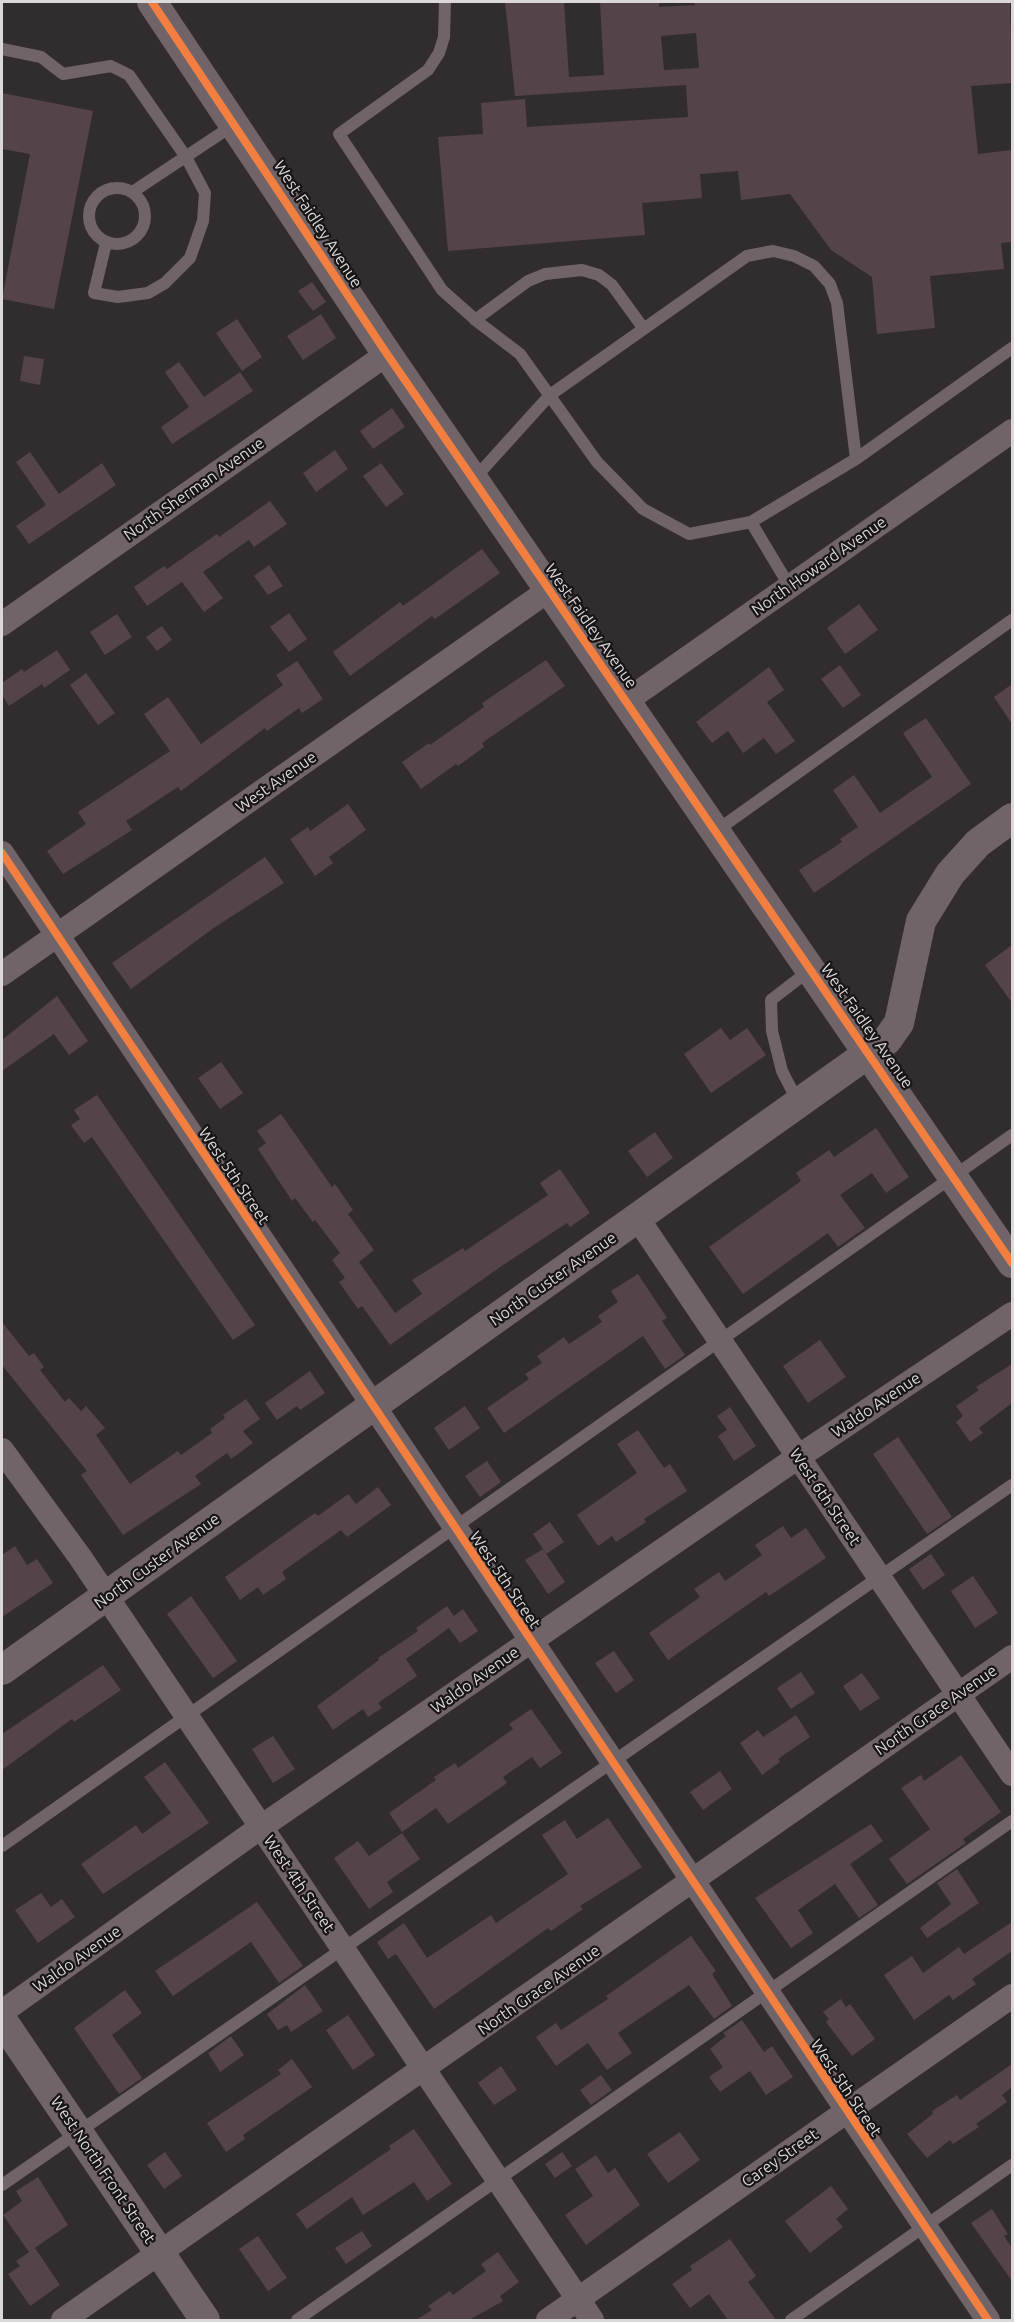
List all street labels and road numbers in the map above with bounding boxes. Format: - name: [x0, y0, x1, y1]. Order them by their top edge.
- street label: West Faidley Avenue: [270, 157, 366, 291]
- street label: North Sherman Avenue: [120, 433, 268, 545]
- street label: North Howard Avenue: [748, 512, 890, 620]
- street label: West Faidley Avenue: [541, 560, 641, 692]
- street label: West Avenue: [232, 747, 320, 817]
- street label: West Faidley Avenue: [817, 960, 917, 1092]
- street label: West 5th Street: [194, 1124, 274, 1228]
- street label: North Custer Avenue: [486, 1228, 620, 1330]
- street label: Waldo Avenue: [828, 1368, 924, 1442]
- street label: West 6th Street: [785, 1445, 865, 1549]
- street label: North Custer Avenue: [91, 1509, 223, 1613]
- street label: West 5th Street: [465, 1528, 545, 1632]
- street label: Waldo Avenue: [427, 1643, 523, 1717]
- street label: North Grace Avenue: [871, 1661, 1001, 1759]
- street label: West 4th Street: [259, 1832, 339, 1936]
- street label: Waldo Avenue: [29, 1922, 125, 1996]
- street label: North Grace Avenue: [474, 1941, 604, 2039]
- street label: West 5th Street: [806, 2036, 886, 2140]
- street label: West North Front Street: [47, 2093, 159, 2247]
- street label: Carey Street: [738, 2125, 822, 2191]

